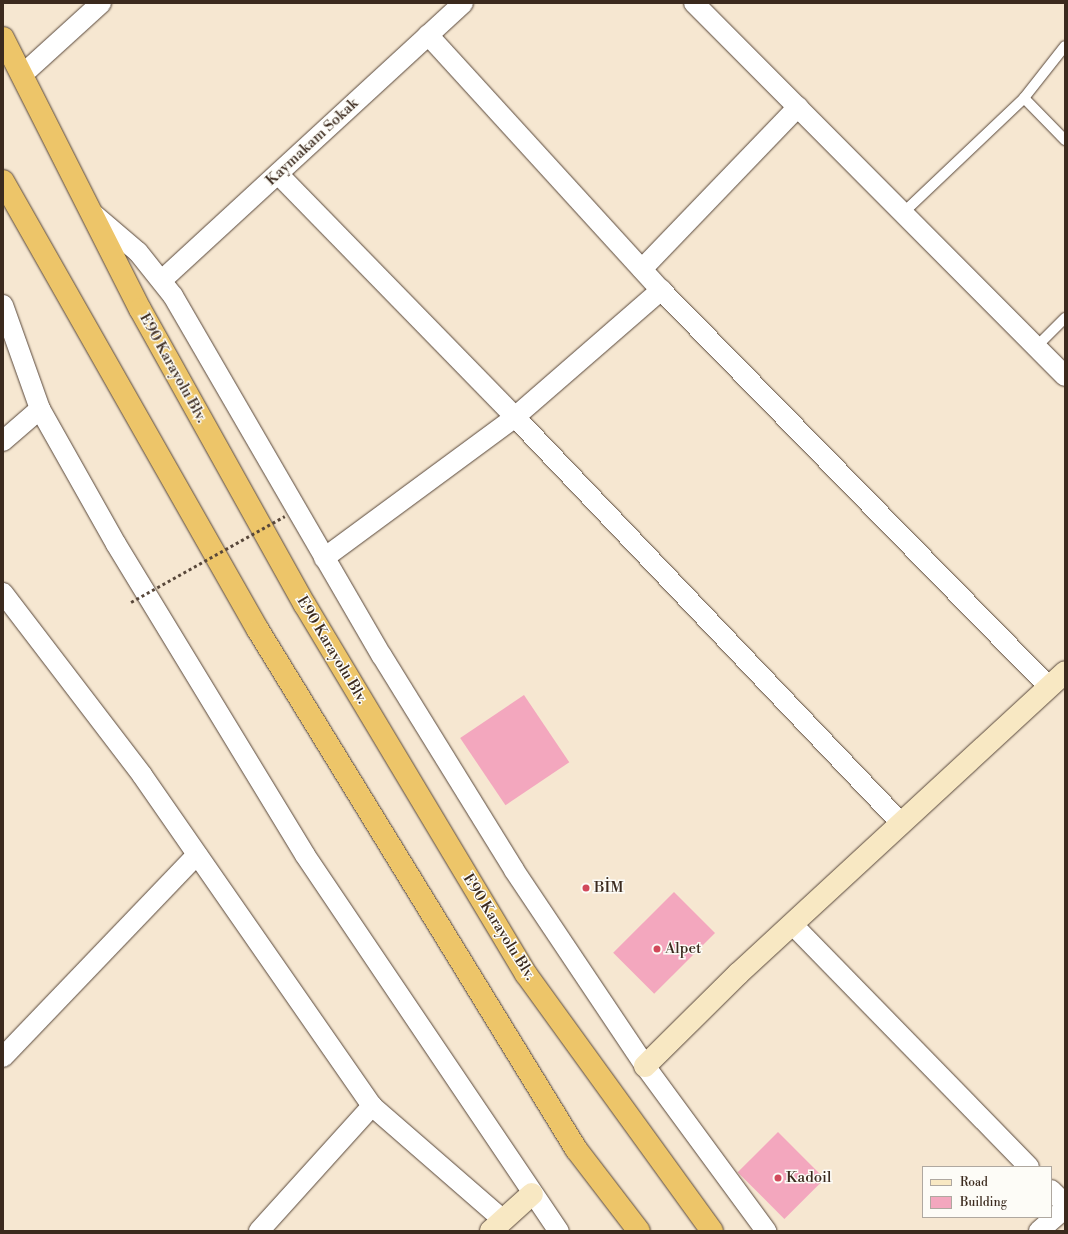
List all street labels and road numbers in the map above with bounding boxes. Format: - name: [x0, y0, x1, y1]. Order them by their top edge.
- street label: Kaymakam Sokak: [262, 95, 362, 189]
- street label: E90 Karayolu Blv.: [135, 310, 211, 426]
- street label: E90 Karayolu Blv.: [293, 593, 371, 707]
- street label: E90 Karayolu Blv.: [459, 870, 539, 984]

